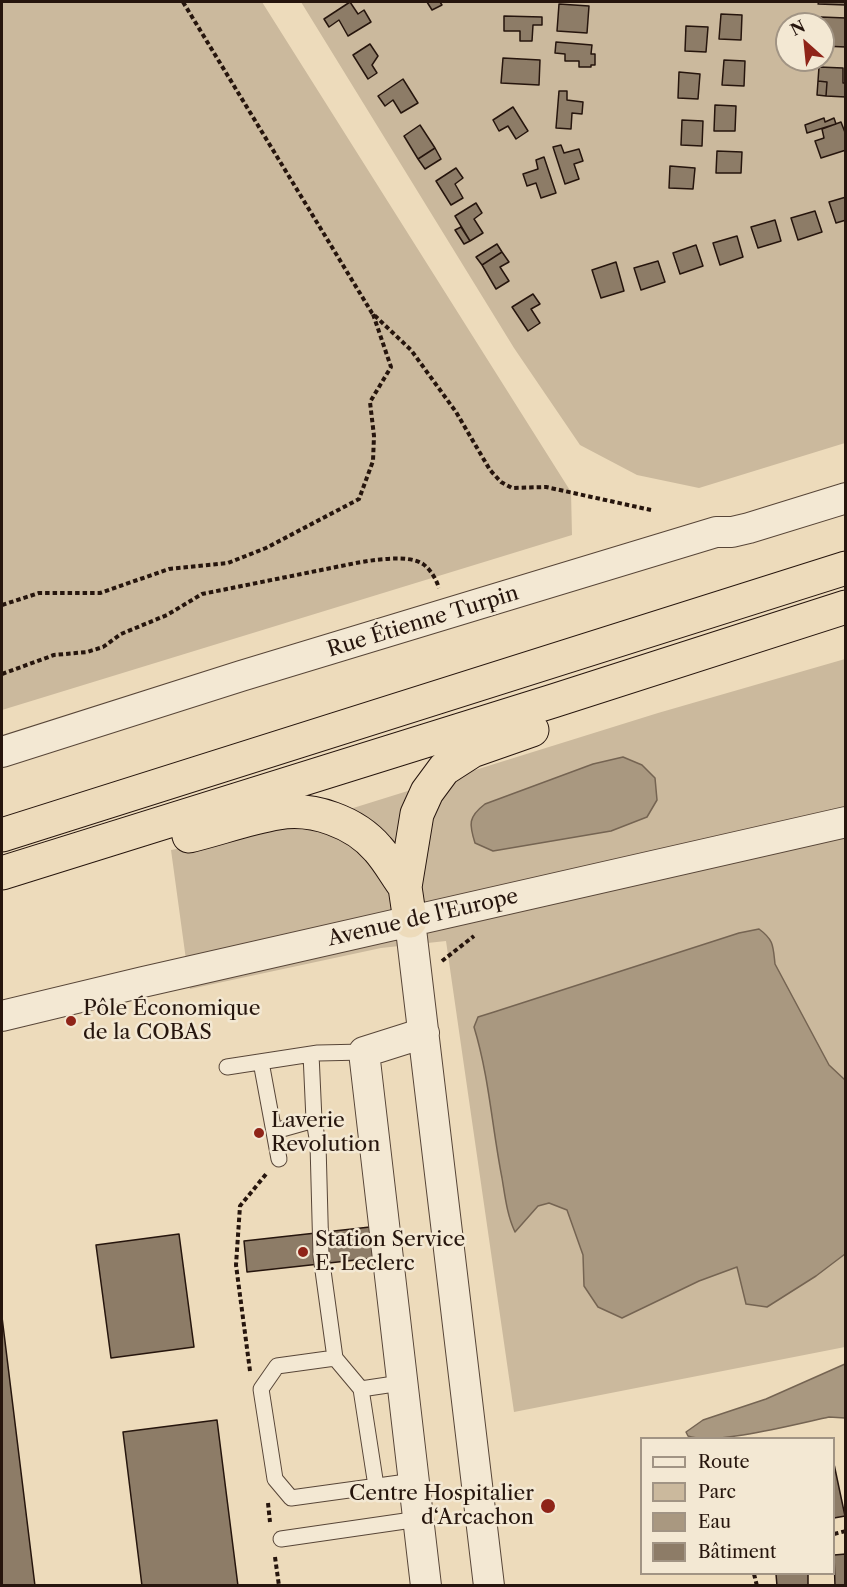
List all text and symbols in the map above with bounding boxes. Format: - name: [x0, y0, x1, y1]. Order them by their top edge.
- north arrow: [775, 12, 835, 72]
- text: N: [787, 16, 808, 40]
- street label: Rue Étienne Turpin: [324, 581, 522, 663]
- street label: Avenue de l'Europe: [325, 884, 521, 952]
- place label: Pôle Économique de la COBAS: [83, 996, 261, 1046]
- marker: Pôle Économique de la COBAS: [64, 1014, 78, 1028]
- place label: Laverie Revolution: [271, 1108, 380, 1158]
- marker: Laverie Revolution: [252, 1126, 266, 1140]
- place label: Station Service E. Leclerc: [315, 1227, 465, 1277]
- marker: Station Service E. Leclerc: [296, 1245, 310, 1259]
- legend: [640, 1437, 835, 1575]
- text: Route: [698, 1451, 750, 1473]
- place label: Centre Hospitalier d‘Arcachon: [349, 1481, 534, 1531]
- text: Parc: [698, 1481, 736, 1503]
- marker: Centre Hospitalier d‘Arcachon: [539, 1497, 557, 1515]
- text: Eau: [698, 1511, 731, 1533]
- text: Bâtiment: [698, 1541, 776, 1563]

